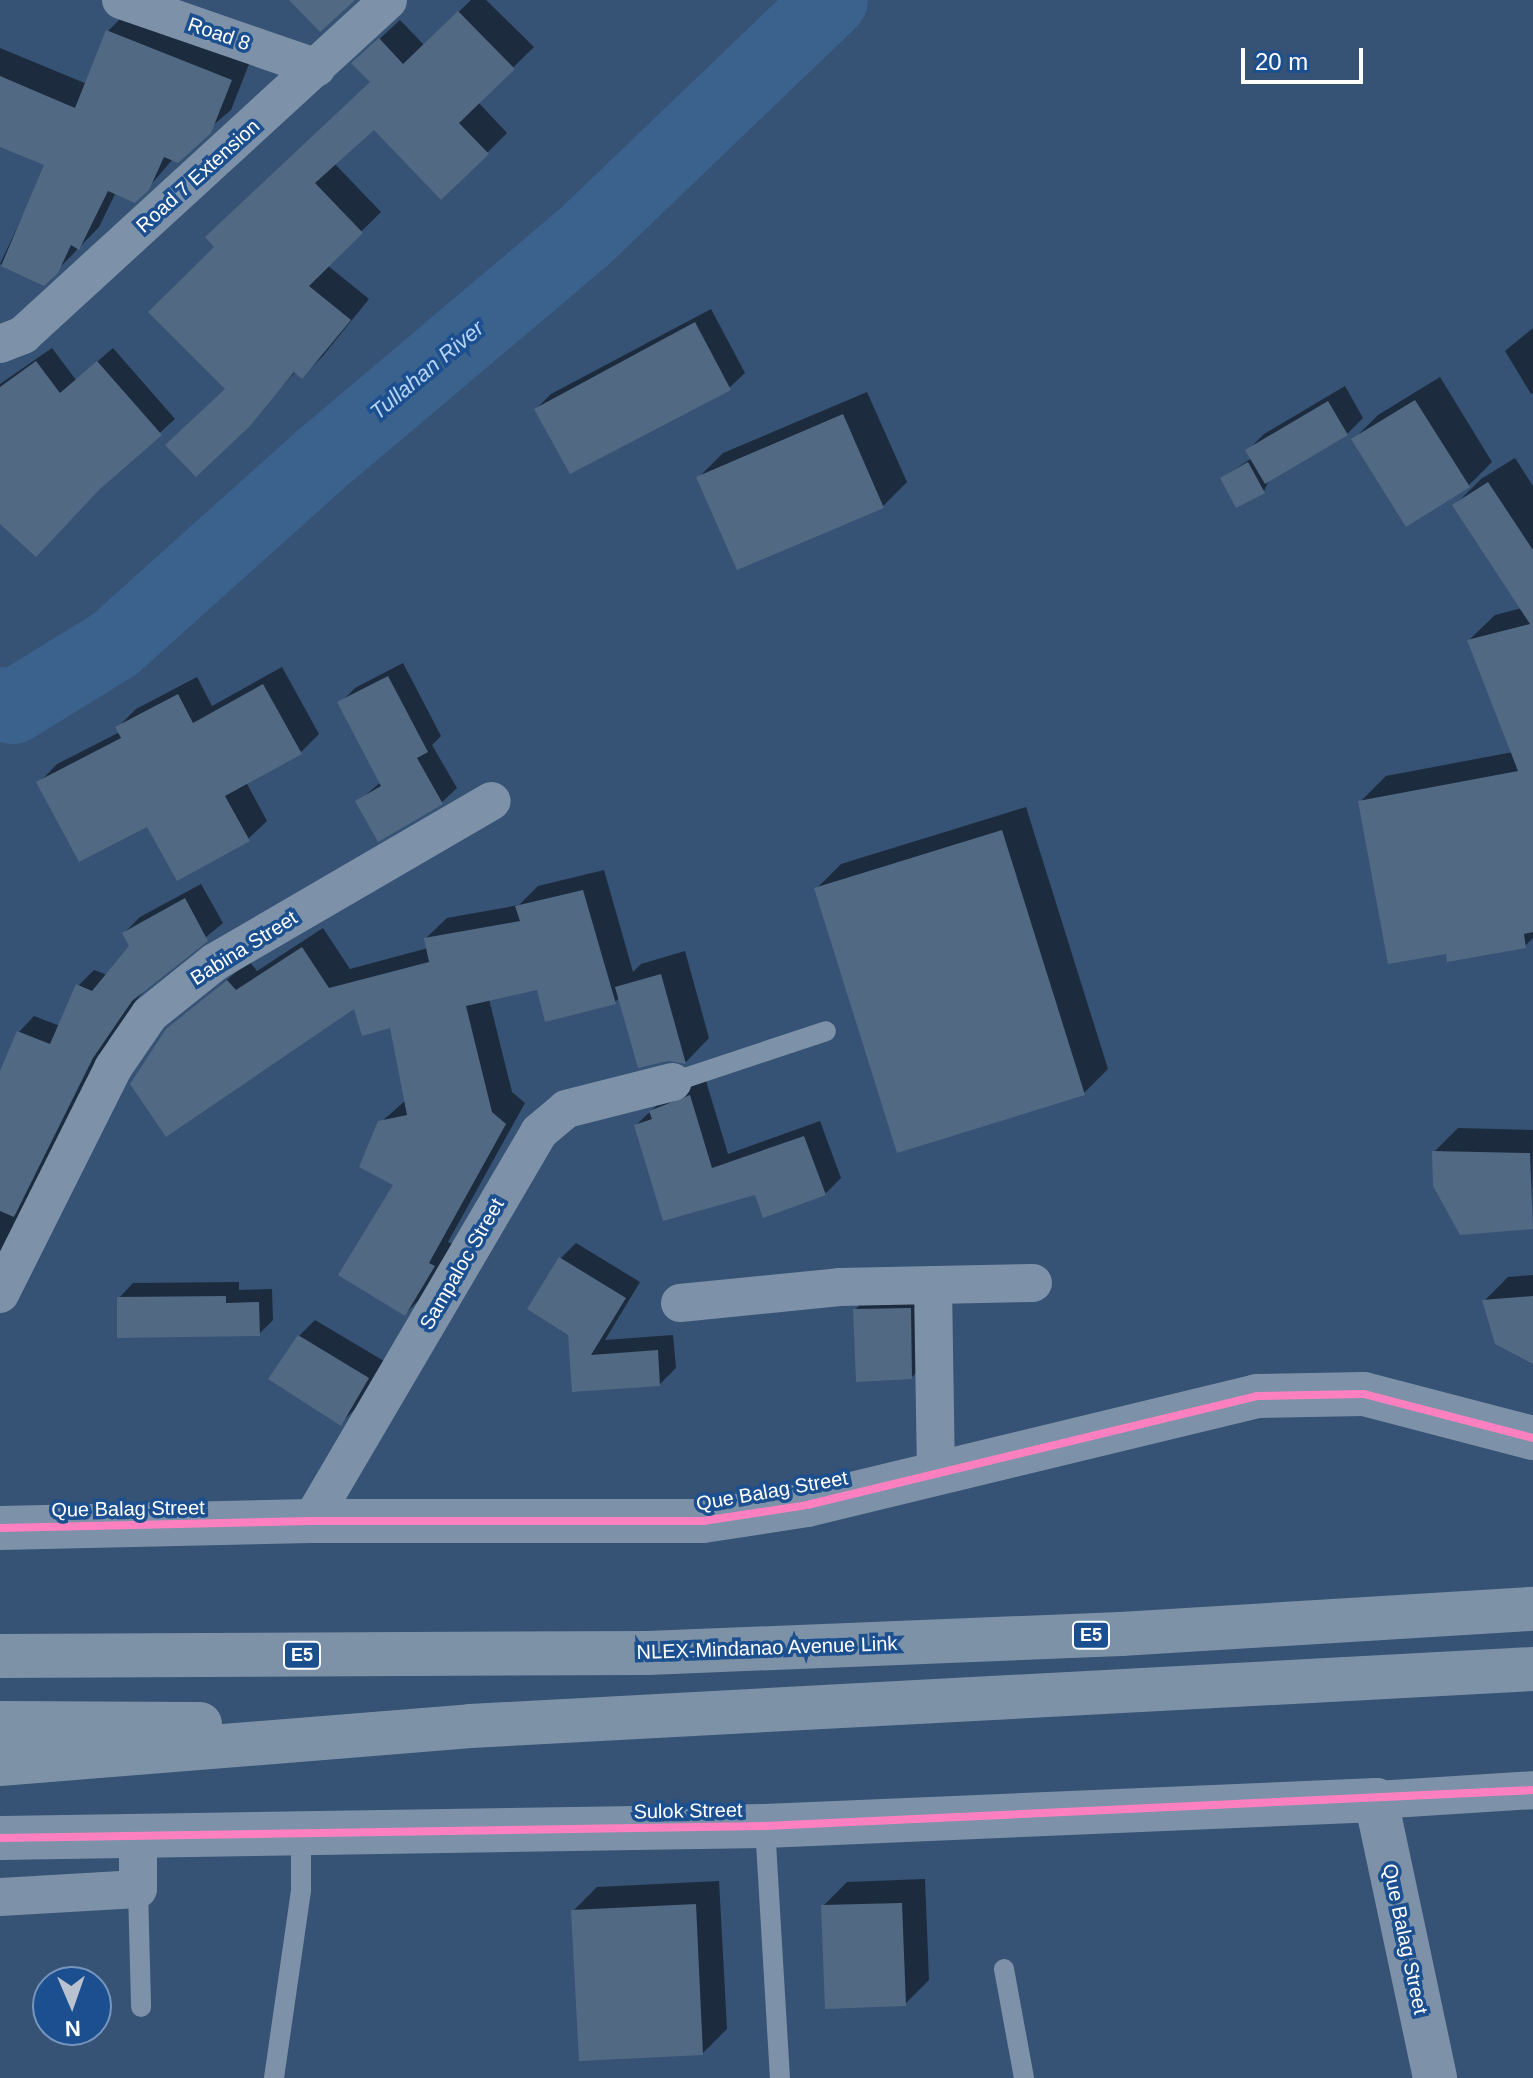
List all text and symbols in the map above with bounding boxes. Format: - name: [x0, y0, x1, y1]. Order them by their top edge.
- street label: Road 8: [185, 12, 253, 56]
- scale bar: [1245, 32, 1367, 82]
- text: 20 m: [1255, 48, 1308, 75]
- street label: Road 7 Extension: [131, 114, 265, 238]
- water label: Tullahan River: [365, 315, 489, 425]
- street label: Babina Street: [186, 906, 302, 990]
- street label: Sampaloc Street: [415, 1194, 509, 1334]
- street label: Que Balag Street: [694, 1466, 850, 1516]
- street label: Que Balag Street: [51, 1496, 205, 1522]
- road number: E5: [1071, 1621, 1111, 1649]
- street label: NLEX-Mindanao Avenue Link: [636, 1631, 898, 1665]
- road number: E5: [282, 1641, 322, 1669]
- street label: Sulok Street: [633, 1798, 743, 1824]
- street label: Que Balag Street: [1377, 1861, 1433, 2017]
- north arrow: [32, 1966, 112, 2046]
- text: N: [64, 2016, 81, 2041]

